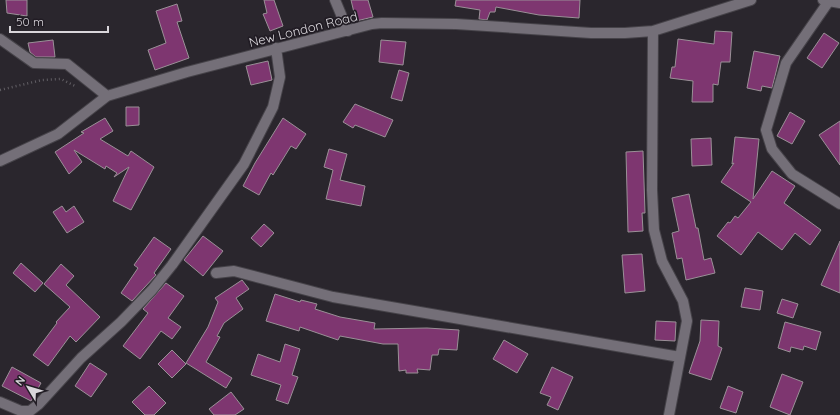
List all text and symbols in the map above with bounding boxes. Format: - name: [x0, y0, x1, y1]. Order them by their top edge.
- scale bar: [10, 8, 108, 34]
- street label: New London Road: [247, 8, 359, 50]
- text: 50 m: [16, 14, 44, 29]
- north arrow: [8, 367, 48, 407]
- text: N: [12, 373, 28, 388]

